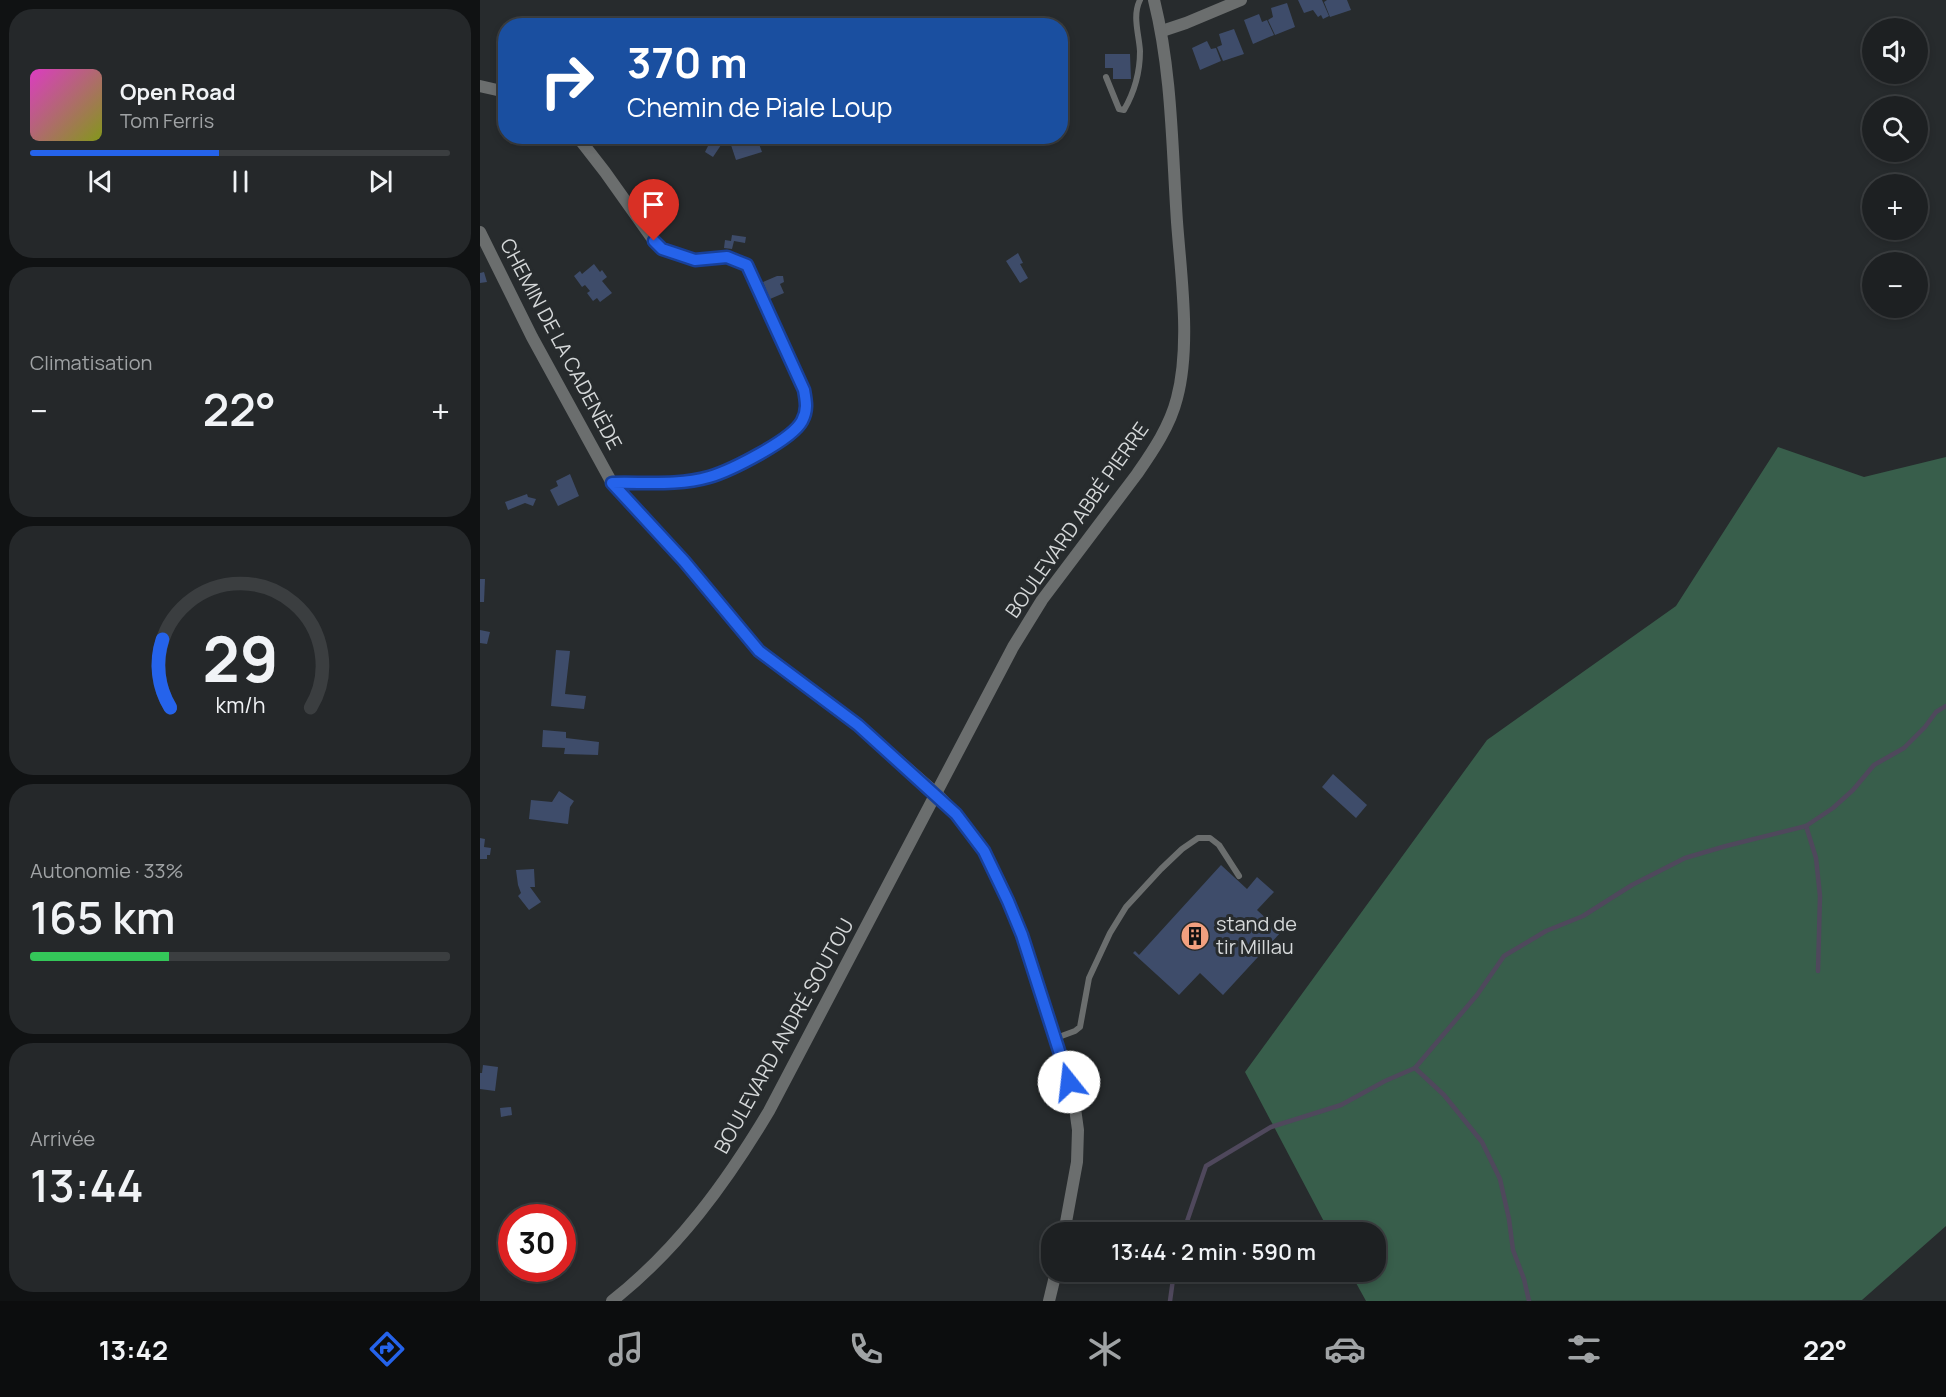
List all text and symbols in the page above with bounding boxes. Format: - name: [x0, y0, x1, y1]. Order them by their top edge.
- map controls: [1862, 18, 1928, 318]
- button: sound: [1862, 18, 1928, 84]
- text: 370 m: [627, 33, 748, 91]
- icon: right: [528, 42, 606, 120]
- text: Open Road: [120, 77, 235, 107]
- text: Chemin de Piale Loup: [627, 88, 892, 125]
- button: search: [1862, 96, 1928, 162]
- text: Tom Ferris: [120, 107, 214, 134]
- icon: previous: [84, 165, 117, 198]
- icon: pause: [224, 165, 257, 198]
- icon: next: [364, 165, 397, 198]
- button: +: [1862, 174, 1928, 240]
- pin: [628, 179, 679, 241]
- icon: arrive: [637, 188, 670, 221]
- street label: CHEMIN DE LA CADENÈDE: [494, 233, 629, 454]
- button: −: [1862, 252, 1928, 318]
- text: Climatisation: [30, 349, 152, 376]
- text: 22°: [203, 378, 276, 440]
- text: −: [30, 388, 48, 433]
- text: +: [431, 388, 450, 433]
- street label: BOULEVARD ABBÉ PIERRE: [999, 416, 1155, 623]
- text: 29: [202, 615, 278, 701]
- text: km/h: [215, 690, 265, 719]
- text: Autonomie · 33%: [30, 857, 184, 884]
- text: 165 km: [30, 886, 176, 948]
- place label: stand de tir Millau: [1216, 910, 1297, 960]
- street label: BOULEVARD ANDRÉ SOUTOU: [708, 913, 860, 1158]
- building icon: stand de tir Millau: [1179, 920, 1211, 952]
- position arrow: [1037, 1050, 1101, 1114]
- text: Arrivée: [30, 1125, 95, 1152]
- text: 13:44: [30, 1154, 144, 1216]
- speed limit sign: 30: [498, 1204, 576, 1282]
- text: 13:44 · 2 min · 590 m: [1111, 1237, 1316, 1267]
- icon: directions: [366, 1328, 408, 1370]
- icon: music: [605, 1328, 647, 1370]
- icon: phone: [845, 1328, 887, 1370]
- icon: climate: [1084, 1328, 1126, 1370]
- icon: car: [1324, 1328, 1366, 1370]
- icon: filters: [1563, 1328, 1605, 1370]
- text: 13:42: [99, 1331, 168, 1368]
- text: 22°: [1803, 1331, 1847, 1368]

